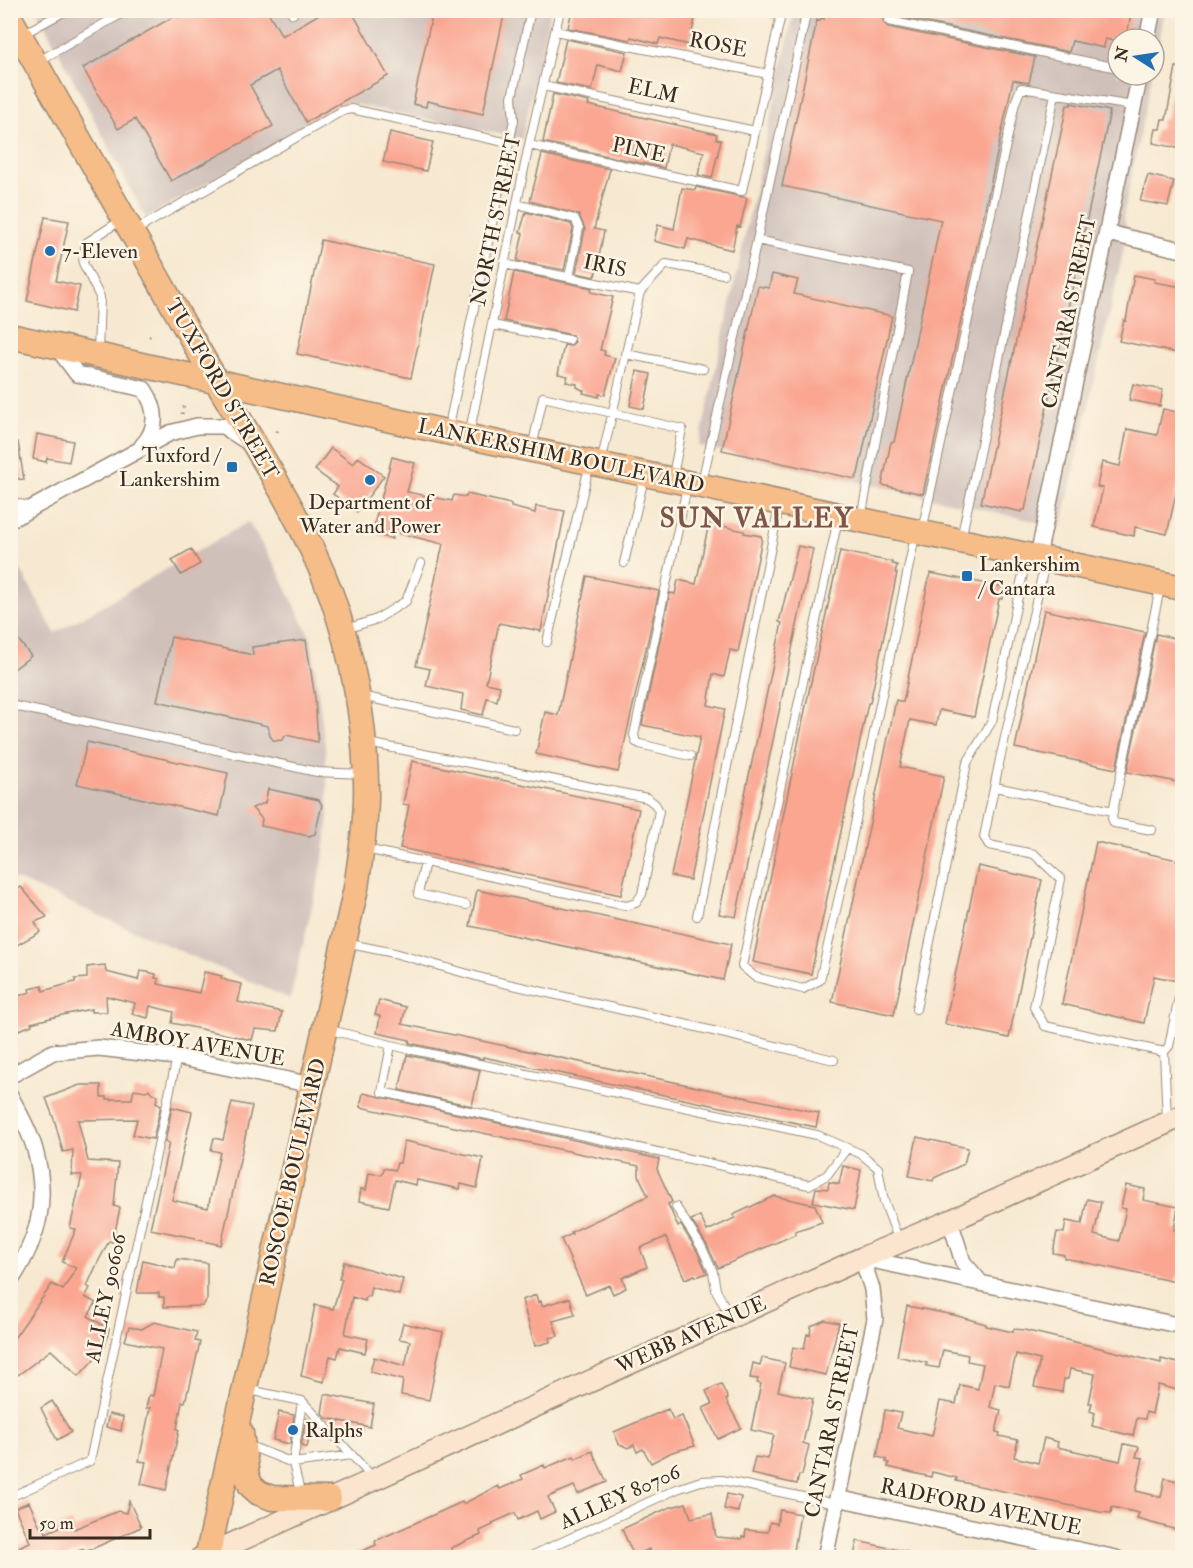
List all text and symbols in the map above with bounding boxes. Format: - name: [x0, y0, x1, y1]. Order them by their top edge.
- street label: ROSE: [687, 26, 749, 64]
- north arrow: [1106, 27, 1166, 87]
- text: N: [1111, 44, 1134, 64]
- street label: ELM: [625, 73, 681, 109]
- street label: NORTH STREET: [465, 131, 528, 309]
- street label: PINE: [609, 131, 669, 169]
- street label: CANTARA STREET: [1035, 213, 1103, 411]
- place label: 7-Eleven: [62, 238, 138, 265]
- marker: 7-Eleven: [43, 244, 57, 258]
- street label: IRIS: [581, 248, 629, 284]
- street label: TUXFORD STREET: [159, 294, 285, 485]
- street label: LANKERSHIM BOULEVARD: [415, 412, 707, 500]
- place label: Tuxford / Lankershim: [119, 442, 223, 493]
- marker: Tuxford / Lankershim: [225, 460, 239, 474]
- marker: Department of Water and Power: [363, 473, 377, 487]
- place label: Department of Water and Power: [298, 489, 441, 540]
- district label: SUN VALLEY: [660, 502, 854, 535]
- place label: Lankershim / Cantara: [977, 551, 1080, 602]
- marker: Lankershim / Cantara: [960, 569, 974, 583]
- street label: AMBOY AVENUE: [108, 1015, 287, 1073]
- street label: ROSCOE BOULEVARD: [254, 1056, 332, 1288]
- street label: ALLEY 90606: [79, 1230, 133, 1366]
- street label: WEBB AVENUE: [611, 1290, 770, 1381]
- street label: CANTARA STREET: [798, 1322, 866, 1520]
- place label: Ralphs: [305, 1417, 363, 1444]
- marker: Ralphs: [286, 1423, 300, 1437]
- street label: ALLEY 80706: [555, 1458, 686, 1536]
- street label: RADFORD AVENUE: [878, 1472, 1084, 1542]
- scale bar: [30, 1502, 150, 1540]
- text: 50 m: [39, 1512, 74, 1535]

